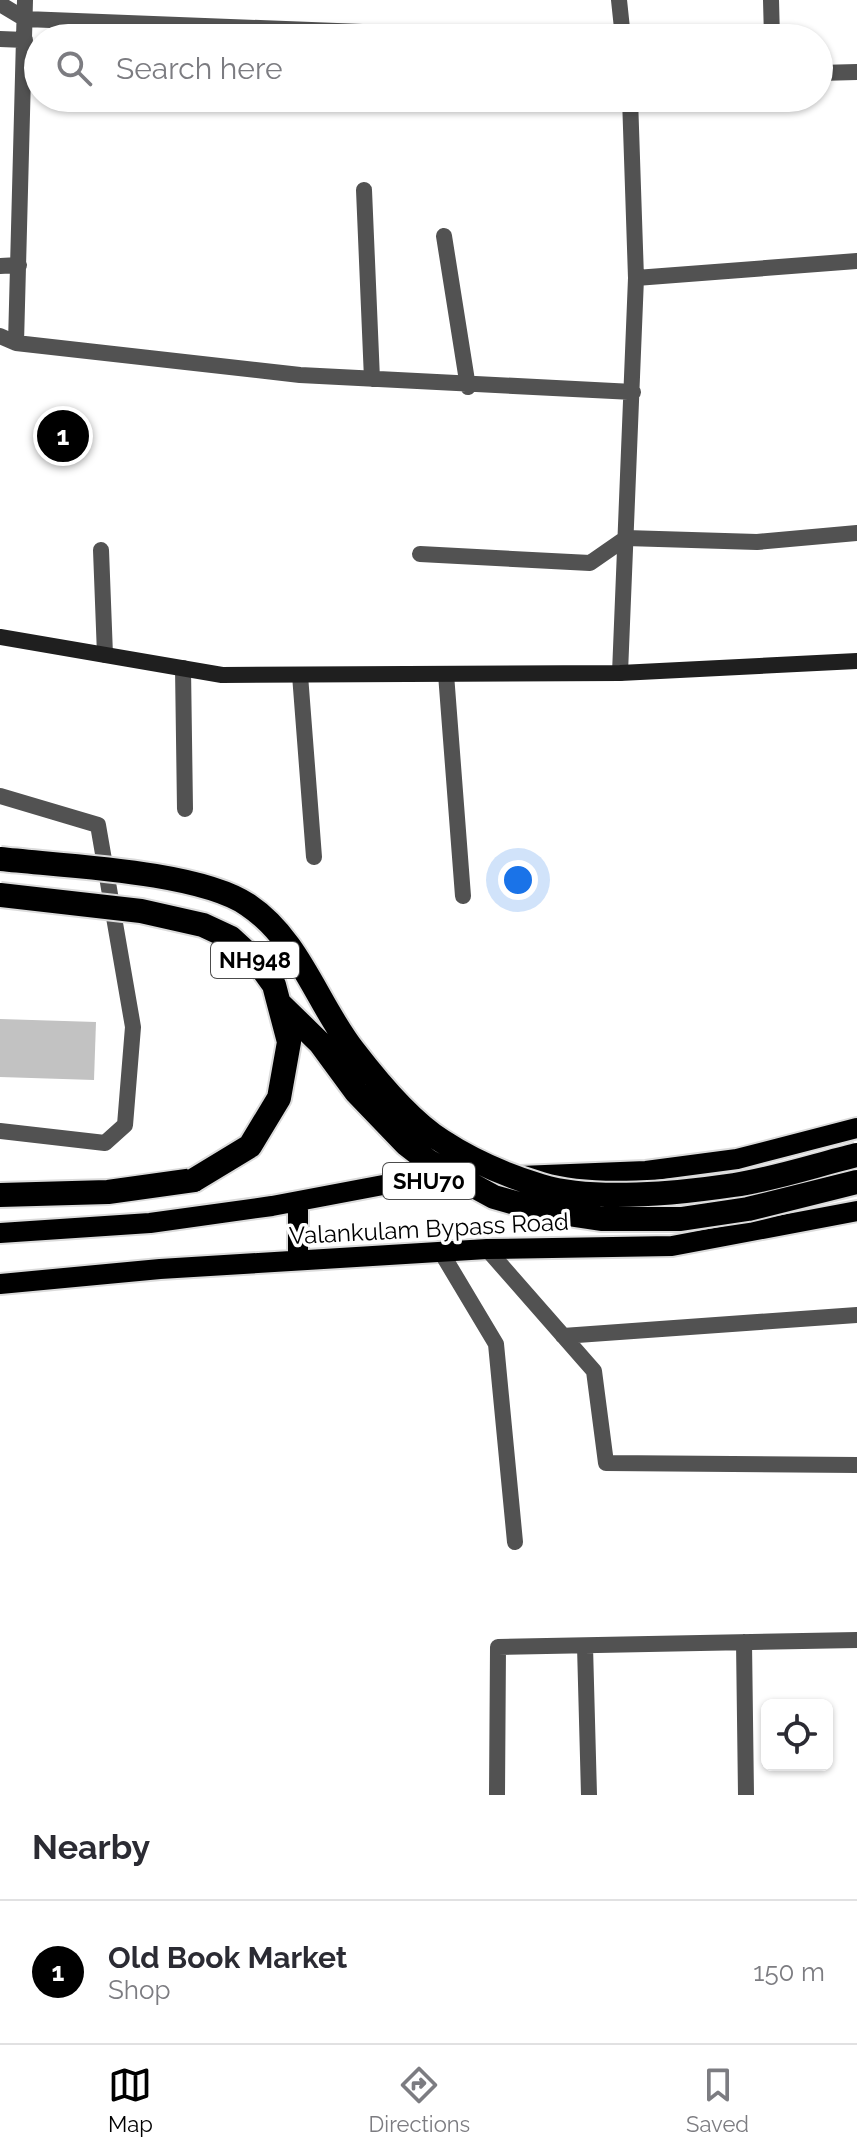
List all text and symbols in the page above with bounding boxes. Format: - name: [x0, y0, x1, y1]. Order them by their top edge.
- search box: [24, 24, 833, 112]
- icon: search: [52, 46, 96, 90]
- text: Search here: [116, 51, 283, 86]
- pin: 1: [37, 406, 89, 466]
- your location: [498, 860, 538, 900]
- road number: NH948: [211, 942, 299, 978]
- road number: SHU70: [383, 1163, 475, 1199]
- street label: Valankulam Bypass Road: [288, 1207, 570, 1250]
- map controls: [761, 1699, 833, 1771]
- button: locate: [761, 1699, 833, 1771]
- text: Nearby: [32, 1827, 150, 1867]
- text: Old Book Market: [108, 1940, 347, 1975]
- text: 1: [52, 1957, 64, 1987]
- text: 150 m: [753, 1957, 825, 1987]
- text: Shop: [108, 1975, 170, 2005]
- tab: Map: [108, 2063, 153, 2137]
- tab: Directions: [369, 2063, 470, 2137]
- tab: Saved: [686, 2063, 749, 2137]

